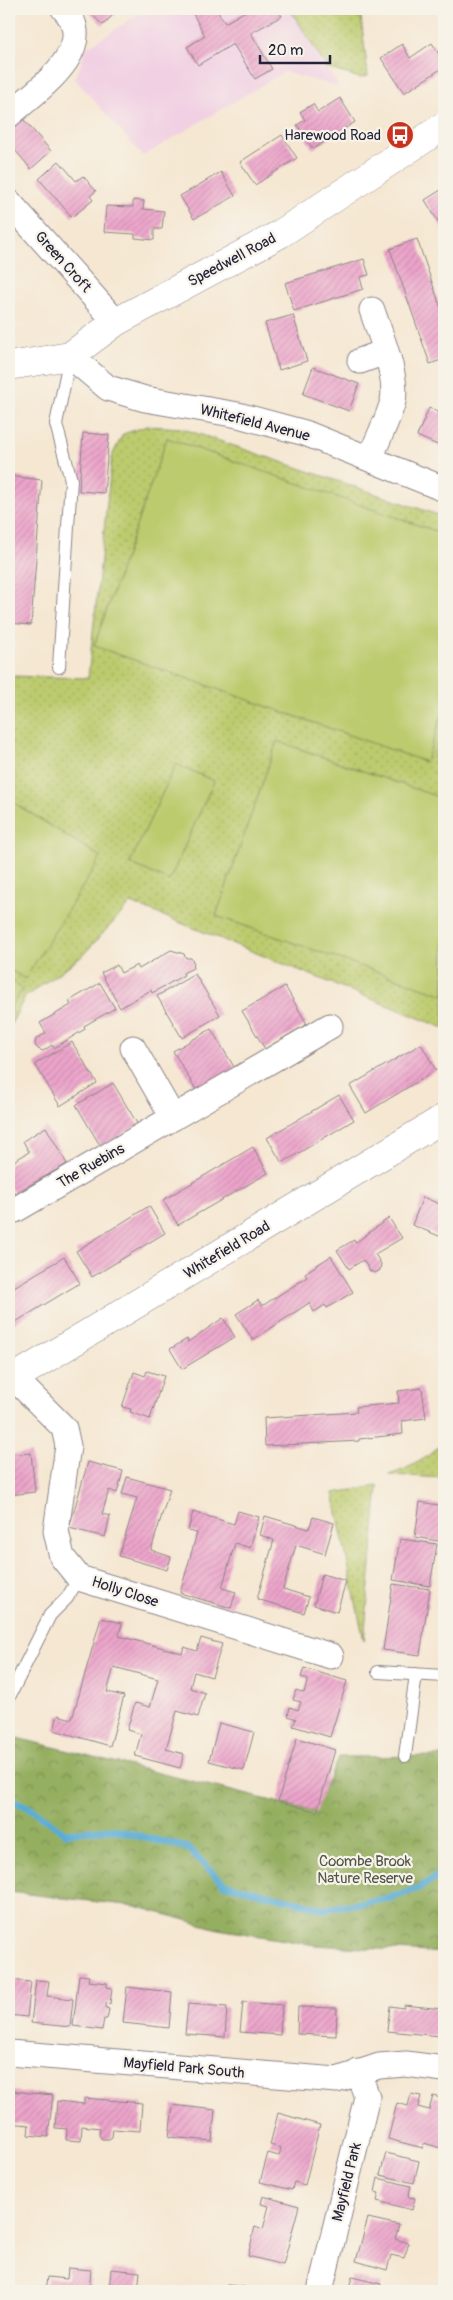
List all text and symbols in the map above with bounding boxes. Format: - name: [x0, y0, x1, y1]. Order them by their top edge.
- scale bar: [260, 32, 330, 64]
- text: 20 m: [268, 41, 303, 60]
- bus stop icon: Harewood Road: [385, 120, 415, 150]
- place label: Harewood Road: [284, 126, 381, 145]
- street label: Green Croft: [31, 227, 96, 297]
- street label: Speedwell Road: [185, 229, 279, 291]
- street label: Whitefield Avenue: [198, 400, 312, 446]
- street label: The Ruebins: [54, 1139, 128, 1193]
- street label: Whitefield Road: [180, 1217, 274, 1283]
- street label: Holly Close: [89, 1572, 161, 1612]
- park label: Coombe Brook Nature Reserve: [317, 1852, 413, 1888]
- street label: Mayfield Park South: [123, 2053, 245, 2083]
- street label: Mayfield Park: [328, 2140, 366, 2223]

